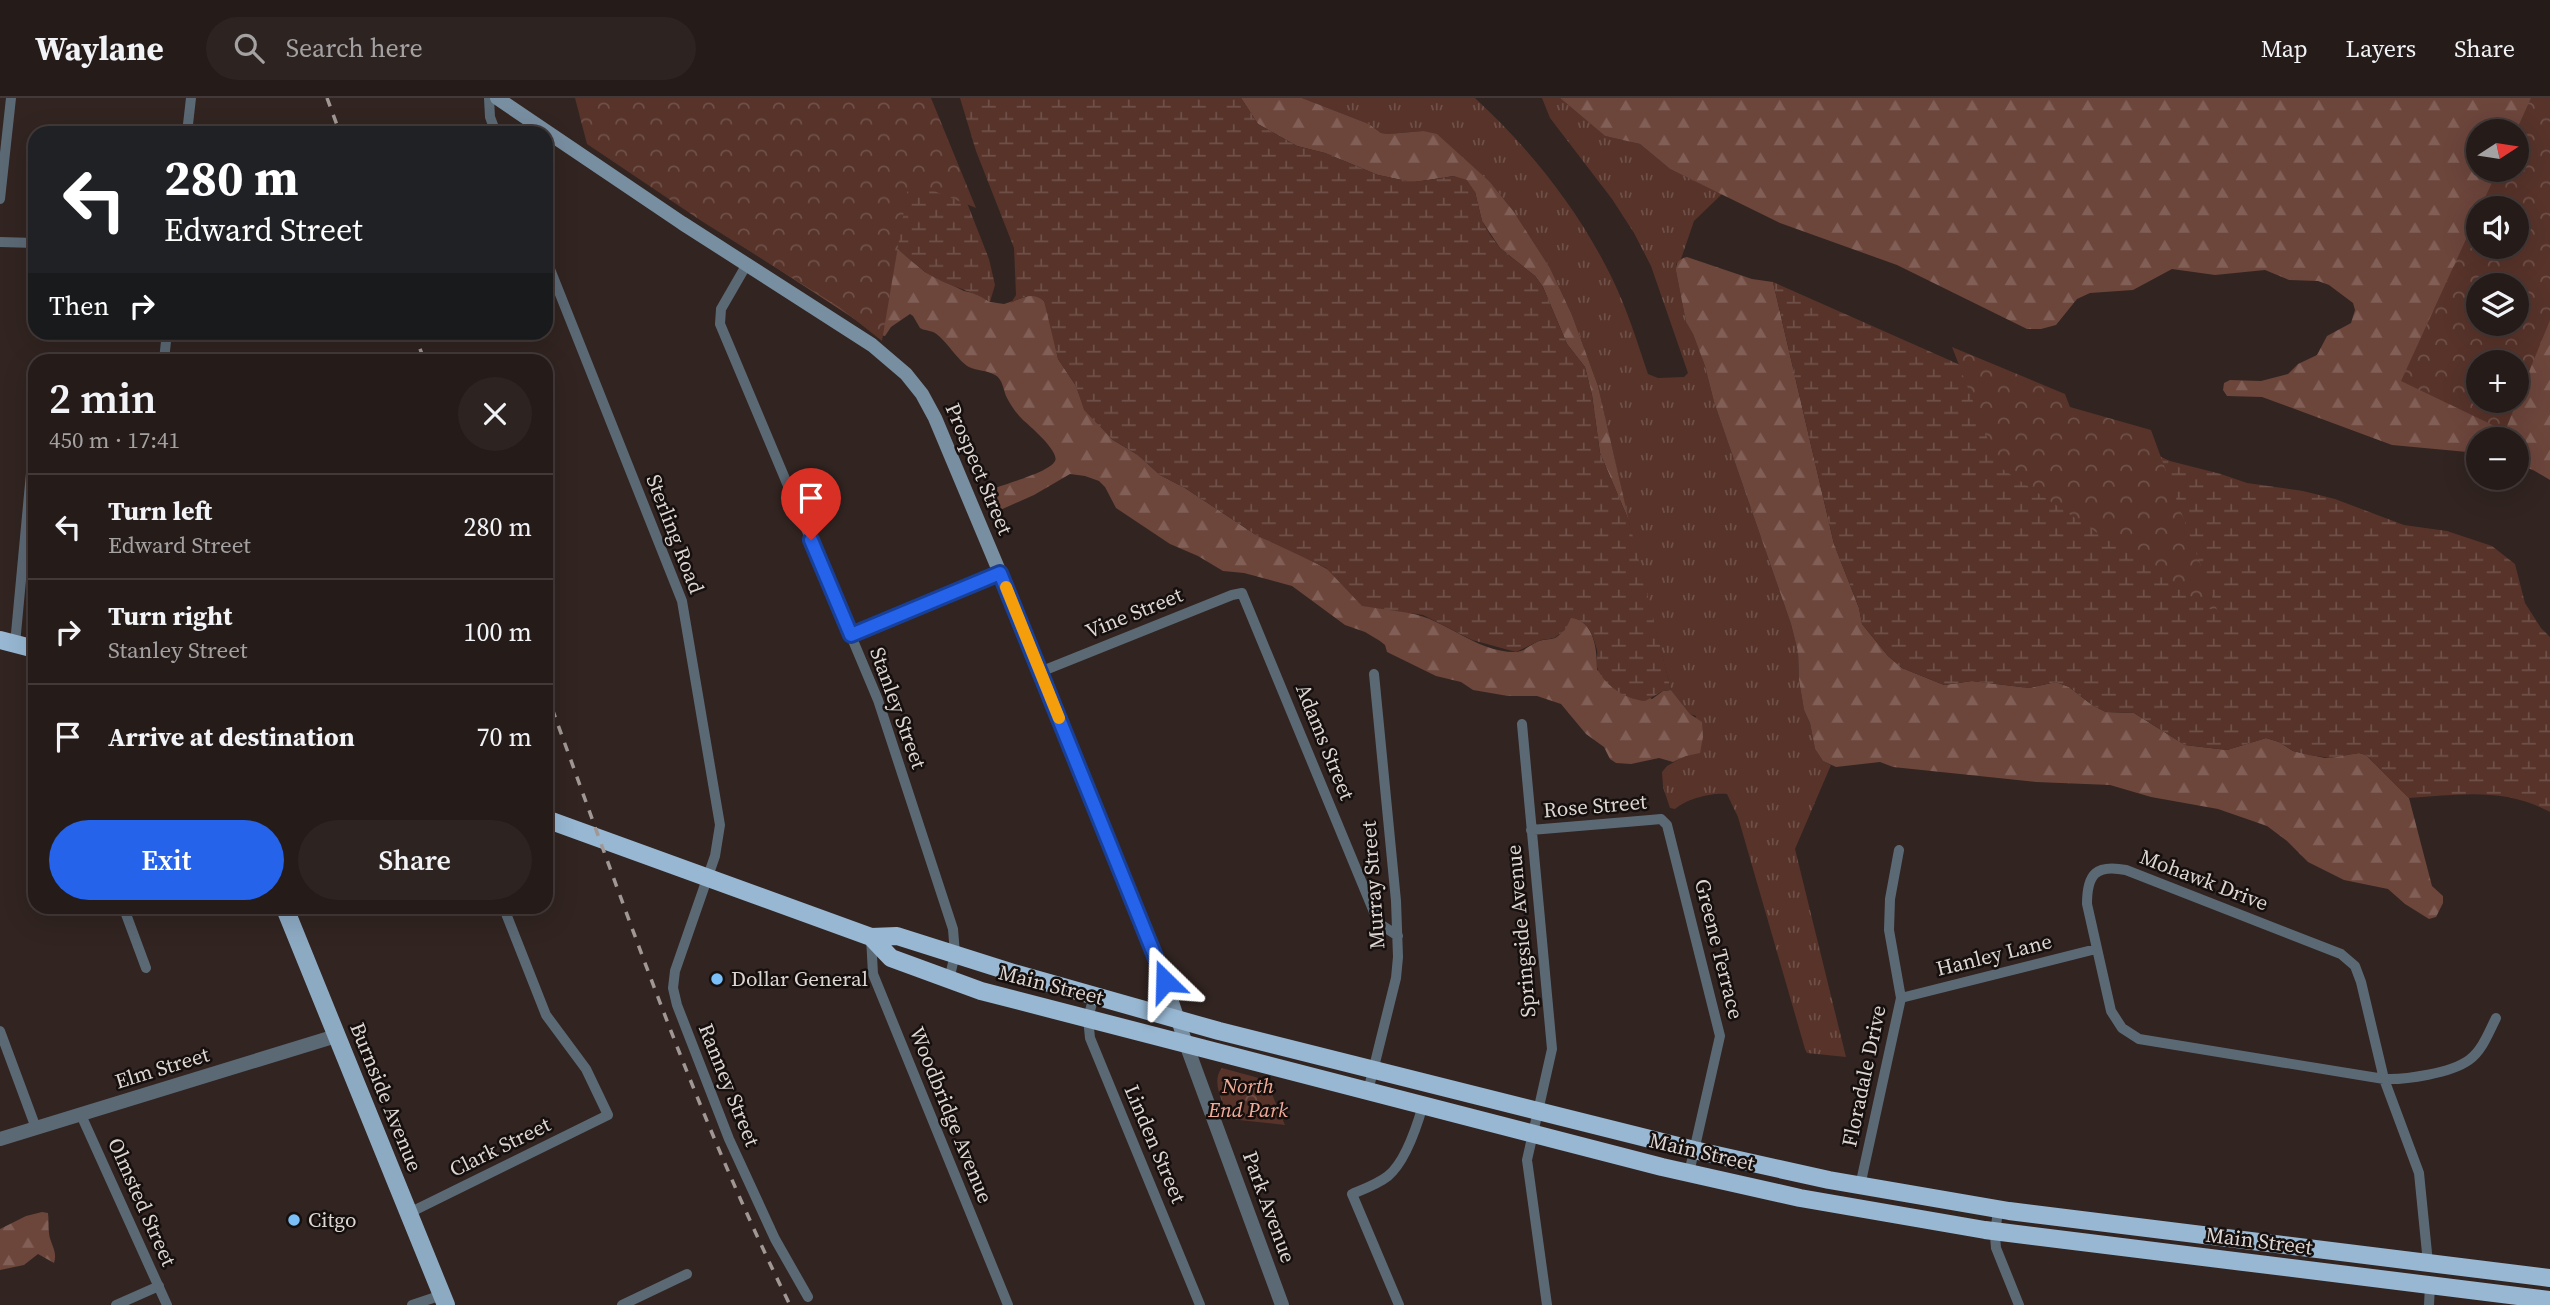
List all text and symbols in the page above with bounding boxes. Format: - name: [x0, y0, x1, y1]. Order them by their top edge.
- search box: [206, 17, 696, 80]
- text: Waylane: [35, 26, 164, 71]
- icon: search: [230, 29, 268, 67]
- text: Search here: [286, 30, 423, 66]
- text: Map: [2261, 32, 2308, 65]
- text: Layers: [2346, 32, 2416, 65]
- text: Share: [2454, 32, 2515, 65]
- north arrow: [2466, 119, 2529, 182]
- map controls: [2466, 119, 2529, 490]
- text: 280 m: [164, 144, 299, 211]
- icon: left: [49, 154, 140, 245]
- button: sound: [2466, 196, 2529, 259]
- text: Edward Street: [164, 208, 363, 252]
- button: layers: [2466, 273, 2529, 336]
- icon: right: [123, 287, 161, 325]
- text: Then: [49, 288, 109, 324]
- button: +: [2466, 350, 2529, 413]
- text: 2 min: [49, 369, 157, 427]
- button: close: [458, 377, 532, 451]
- street label: Prospect Street: [939, 398, 1020, 539]
- text: 450 m · 17:41: [49, 424, 180, 456]
- button: −: [2466, 427, 2529, 490]
- pin: [781, 468, 841, 540]
- street label: Sterling Road: [639, 470, 711, 598]
- icon: arrive: [792, 479, 830, 517]
- text: Turn left: [108, 493, 212, 529]
- icon: left: [49, 508, 87, 546]
- text: 280 m: [464, 509, 532, 545]
- text: Edward Street: [108, 529, 251, 561]
- street label: Vine Street: [1081, 580, 1187, 645]
- text: Turn right: [108, 598, 232, 634]
- icon: right: [49, 613, 87, 651]
- text: 100 m: [464, 614, 532, 650]
- text: Stanley Street: [108, 634, 248, 666]
- street label: Stanley Street: [863, 643, 934, 773]
- street label: Adams Street: [1289, 679, 1362, 804]
- icon: arrive: [49, 718, 87, 756]
- text: Arrive at destination: [108, 719, 355, 755]
- text: 70 m: [477, 719, 532, 755]
- street label: Rose Street: [1542, 787, 1648, 824]
- button: Exit: [49, 820, 284, 900]
- button: Share: [298, 820, 532, 900]
- street label: Murray Street: [1354, 820, 1391, 950]
- street label: Mohawk Drive: [2136, 842, 2273, 917]
- street label: Springside Avenue: [1499, 843, 1543, 1019]
- street label: Greene Terrace: [1688, 876, 1751, 1022]
- street label: Hanley Lane: [1933, 926, 2055, 983]
- position arrow: [1128, 944, 1202, 1018]
- street label: Main Street: [996, 957, 1107, 1012]
- place label: Dollar General: [731, 964, 868, 993]
- marker: Dollar General: [709, 971, 725, 987]
- street label: Floradale Drive: [1834, 1002, 1893, 1149]
- street label: Burnside Avenue: [343, 1018, 430, 1176]
- street label: Ranney Street: [692, 1019, 767, 1151]
- street label: Woodbridge Avenue: [903, 1022, 1000, 1207]
- street label: Elm Street: [111, 1039, 213, 1096]
- park label: North End Park: [1207, 1071, 1288, 1124]
- street label: Linden Street: [1117, 1080, 1193, 1208]
- street label: Clark Street: [444, 1110, 555, 1184]
- street label: Main Street: [1647, 1125, 1758, 1178]
- street label: Olmsted Street: [101, 1133, 184, 1271]
- street label: Park Avenue: [1236, 1147, 1303, 1267]
- place label: Citgo: [308, 1205, 357, 1234]
- marker: Citgo: [286, 1212, 302, 1228]
- street label: Main Street: [2204, 1220, 2314, 1261]

